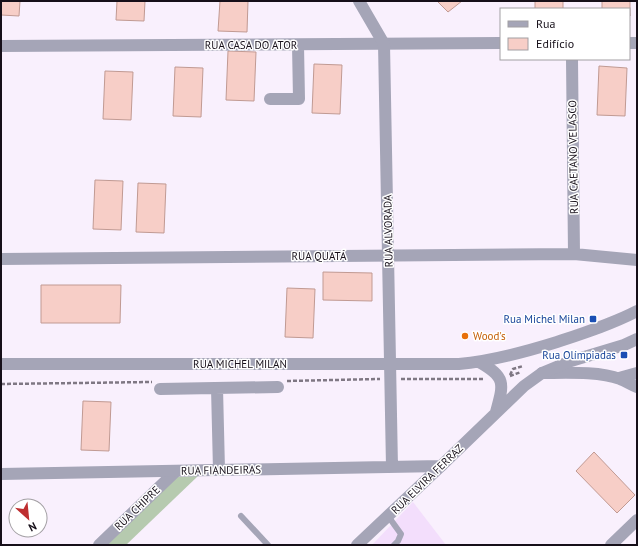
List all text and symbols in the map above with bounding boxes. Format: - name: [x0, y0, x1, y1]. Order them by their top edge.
- legend: [500, 8, 630, 60]
- text: Rua: [536, 16, 555, 31]
- text: Edifício: [536, 36, 574, 51]
- street label: RUA CASA DO ATOR: [205, 38, 298, 52]
- street label: RUA CAETANO VELASCO: [565, 100, 581, 214]
- street label: RUA ALVORADA: [380, 194, 396, 268]
- street label: RUA QUATÁ: [292, 249, 347, 263]
- place label: Rua Michel Milan: [504, 312, 585, 326]
- marker: Rua Michel Milan: [588, 314, 598, 324]
- place label: Wood's: [473, 329, 506, 343]
- marker: Wood's: [460, 331, 470, 341]
- place label: Rua Olímpiadas: [542, 348, 616, 362]
- marker: Rua Olímpiadas: [619, 350, 629, 360]
- street label: RUA MICHEL MILAN: [193, 357, 287, 371]
- street label: RUA ELVIRA FERRAZ: [388, 441, 466, 517]
- street label: RUA FIANDEIRAS: [181, 462, 261, 478]
- street label: RUA CHIPRE: [111, 483, 163, 533]
- north arrow: [8, 498, 48, 538]
- text: N: [26, 519, 39, 535]

